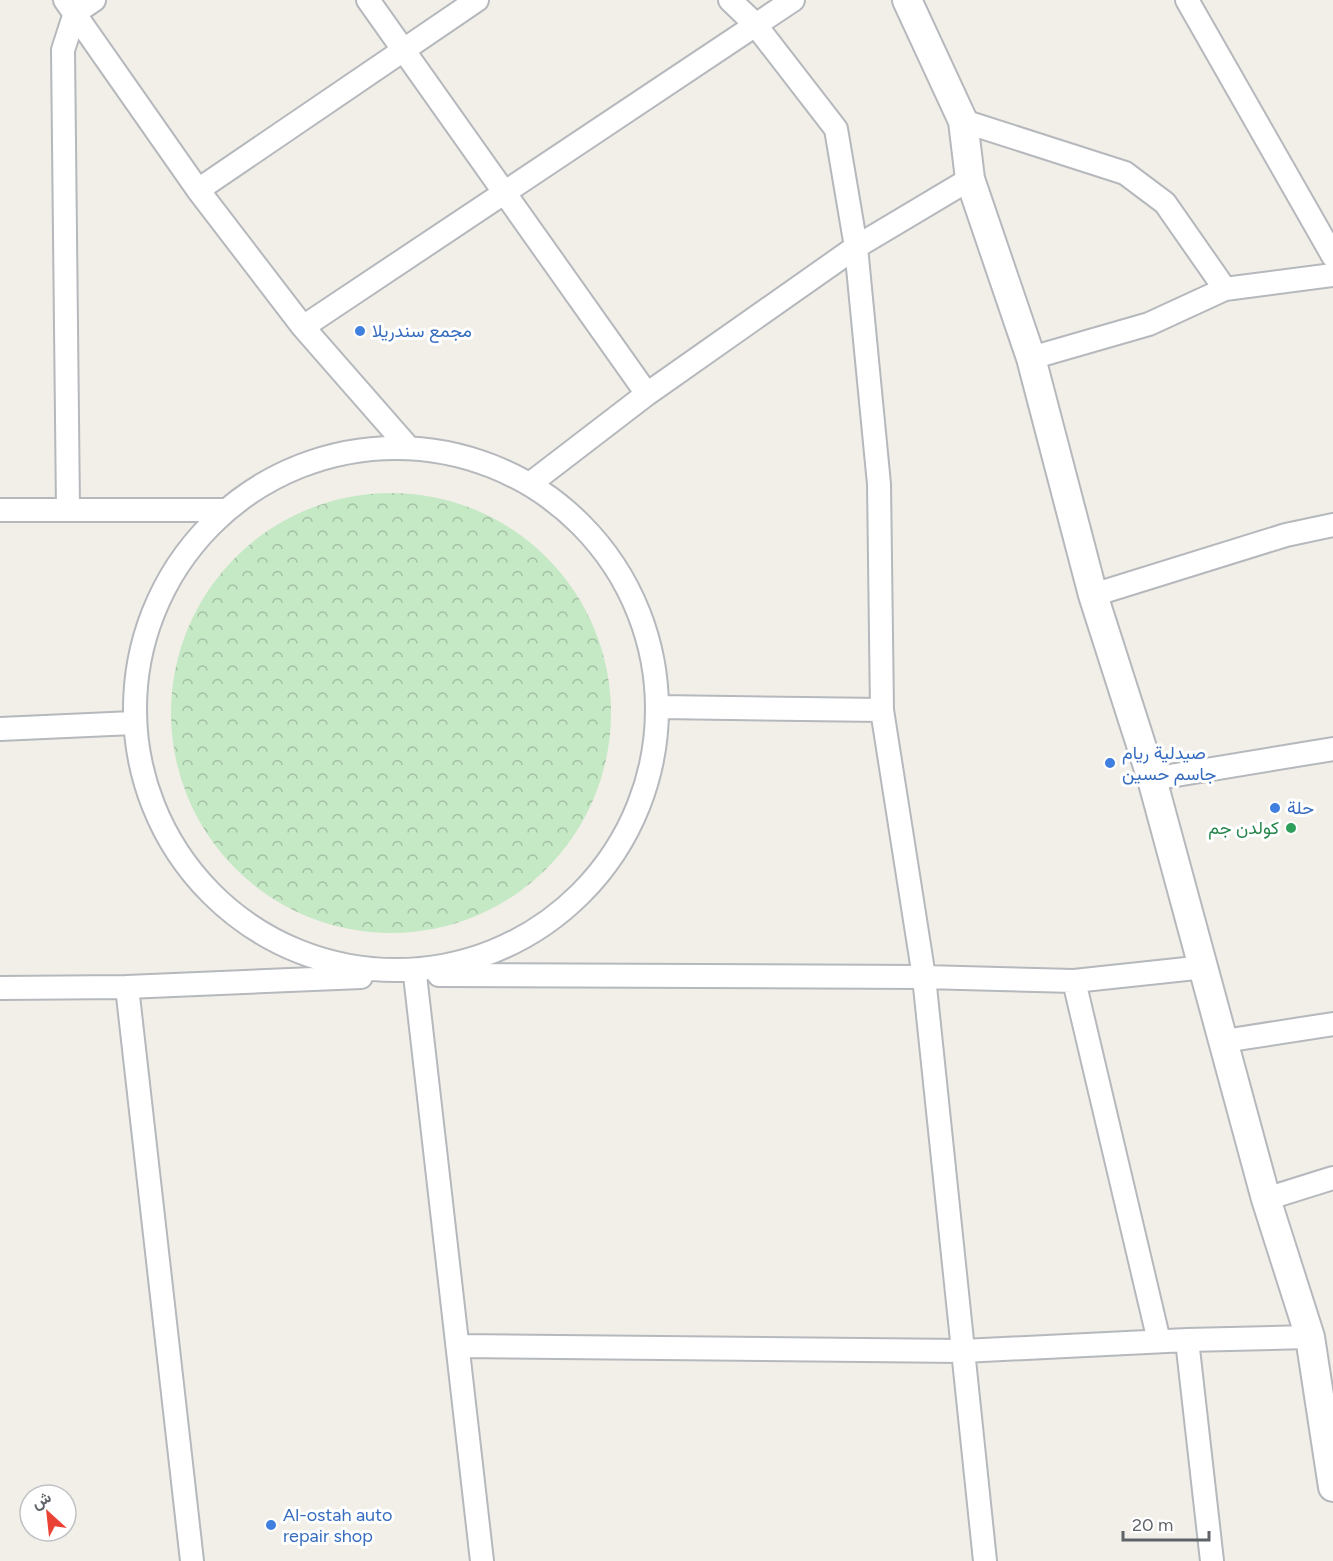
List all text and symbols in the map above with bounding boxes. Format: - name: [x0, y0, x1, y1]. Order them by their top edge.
- place label: مجمع سندريلا: [372, 320, 472, 343]
- marker: مجمع سندريلا: [353, 324, 367, 338]
- place label: صيدلية ريام جاسم حسين: [1122, 742, 1216, 786]
- marker: صيدلية ريام جاسم حسين: [1103, 756, 1117, 770]
- place label: حلة: [1287, 797, 1314, 819]
- marker: حلة: [1268, 801, 1282, 815]
- place label: كولدن جم: [1208, 817, 1279, 840]
- marker: كولدن جم: [1284, 821, 1298, 835]
- north arrow: [18, 1483, 78, 1543]
- text: ش: [29, 1487, 54, 1513]
- place label: Al-ostah auto repair shop: [283, 1504, 392, 1547]
- scale bar: [1123, 1504, 1208, 1542]
- text: 20 m: [1132, 1514, 1173, 1536]
- marker: Al-ostah auto repair shop: [264, 1518, 278, 1532]

